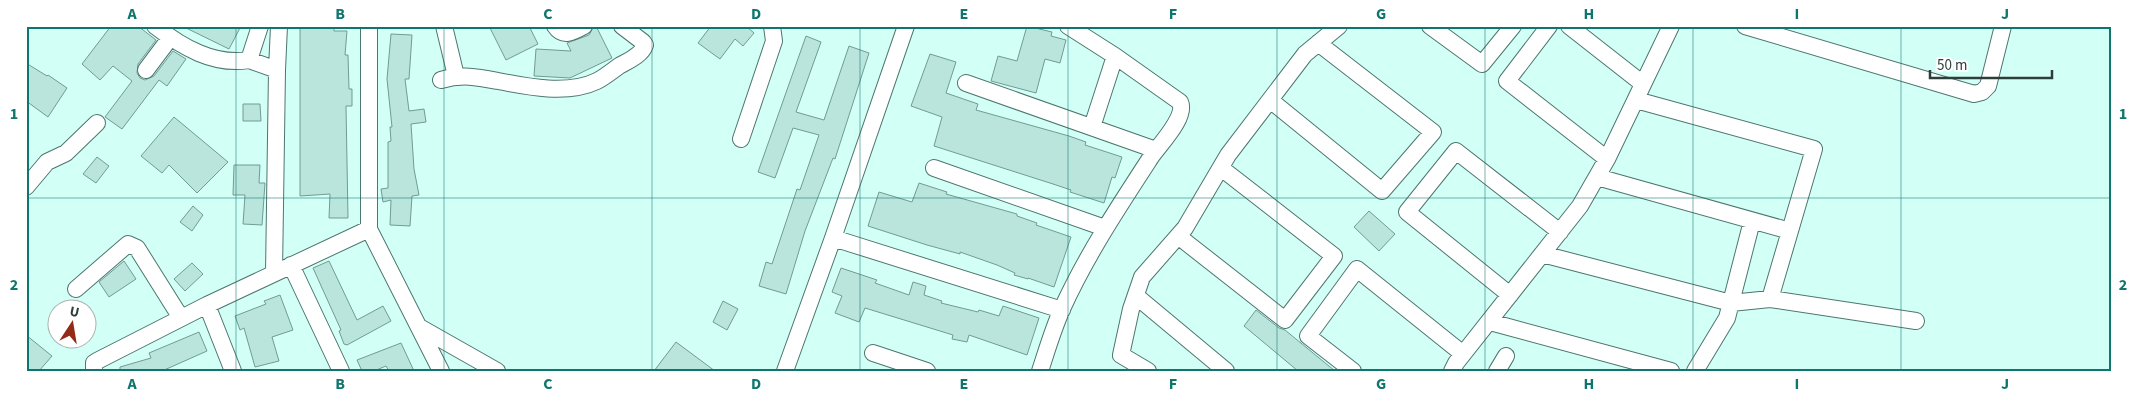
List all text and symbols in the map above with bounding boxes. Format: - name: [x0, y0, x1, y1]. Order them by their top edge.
- text: A: [126, 3, 137, 25]
- text: B: [335, 3, 345, 25]
- text: C: [543, 3, 553, 25]
- text: D: [751, 3, 761, 25]
- text: E: [960, 3, 968, 25]
- text: F: [1169, 3, 1177, 25]
- text: G: [1376, 3, 1386, 25]
- text: H: [1584, 3, 1594, 25]
- text: I: [1795, 3, 1799, 25]
- text: J: [2001, 3, 2009, 25]
- scale bar: [1930, 48, 2052, 80]
- text: 50 m: [1937, 55, 1967, 76]
- text: 1: [10, 103, 18, 125]
- text: 1: [2119, 103, 2127, 125]
- text: 2: [10, 274, 18, 296]
- text: 2: [2119, 274, 2127, 296]
- north arrow: [48, 300, 98, 350]
- text: U: [68, 302, 81, 323]
- text: A: [126, 373, 137, 395]
- text: B: [335, 373, 345, 395]
- text: C: [543, 373, 553, 395]
- text: D: [751, 373, 761, 395]
- text: E: [960, 373, 968, 395]
- text: F: [1169, 373, 1177, 395]
- text: G: [1376, 373, 1386, 395]
- text: H: [1584, 373, 1594, 395]
- text: I: [1795, 373, 1799, 395]
- text: J: [2001, 373, 2009, 395]

